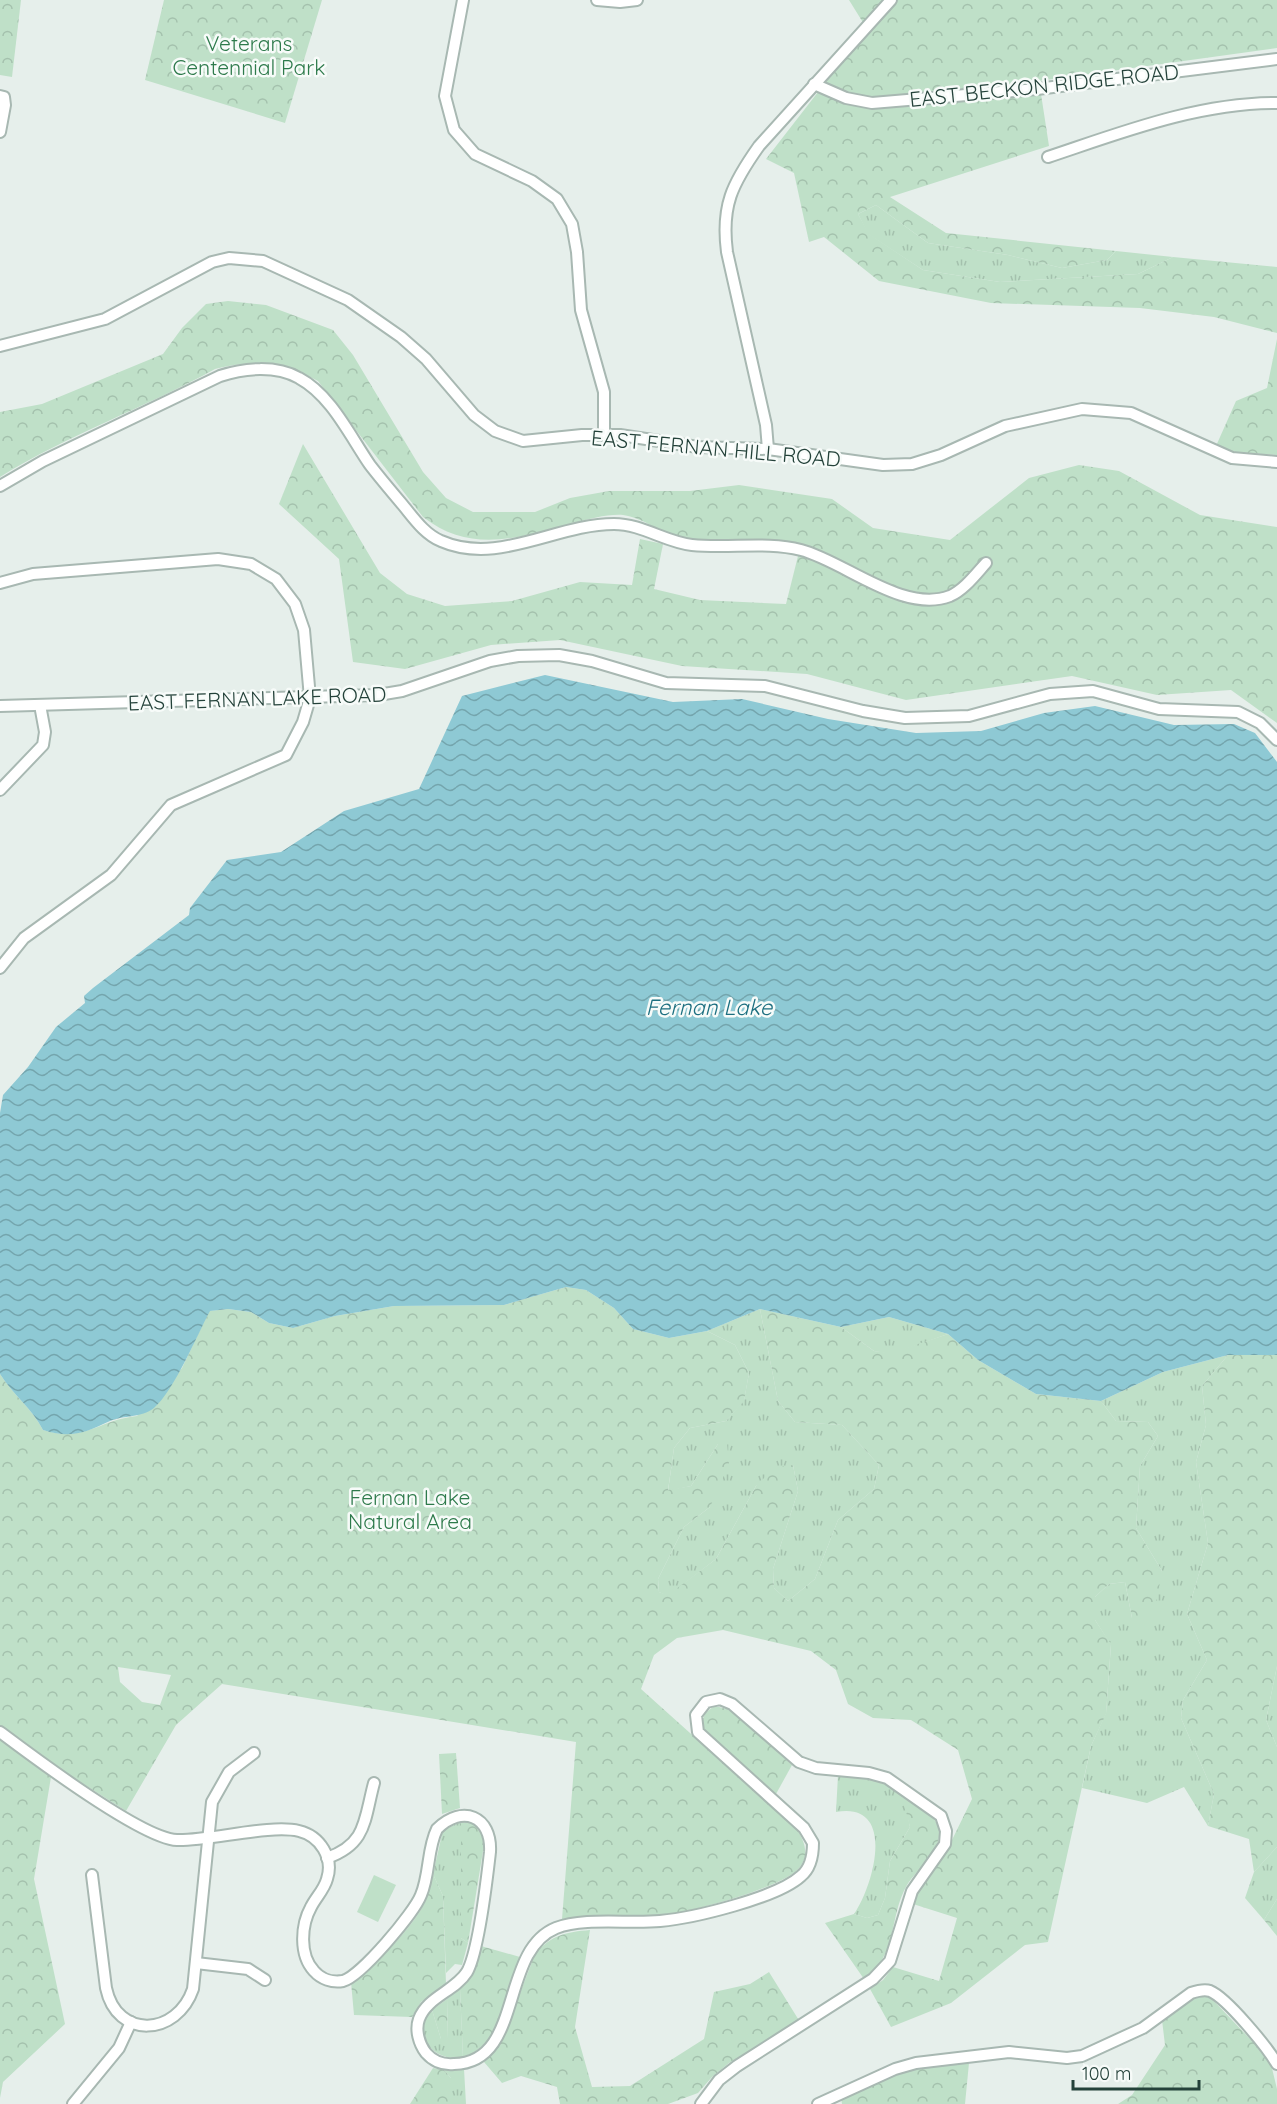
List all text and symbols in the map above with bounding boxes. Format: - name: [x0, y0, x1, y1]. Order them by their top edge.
- park label: Veterans Centennial Park: [172, 30, 326, 80]
- street label: EAST BECKON RIDGE ROAD: [908, 58, 1180, 112]
- street label: EAST FERNAN HILL ROAD: [590, 424, 842, 472]
- street label: EAST FERNAN LAKE ROAD: [127, 680, 387, 716]
- water label: Fernan Lake: [646, 993, 774, 1021]
- park label: Fernan Lake Natural Area: [348, 1484, 472, 1534]
- scale bar: [1073, 2053, 1199, 2091]
- text: 100 m: [1082, 2062, 1131, 2085]

